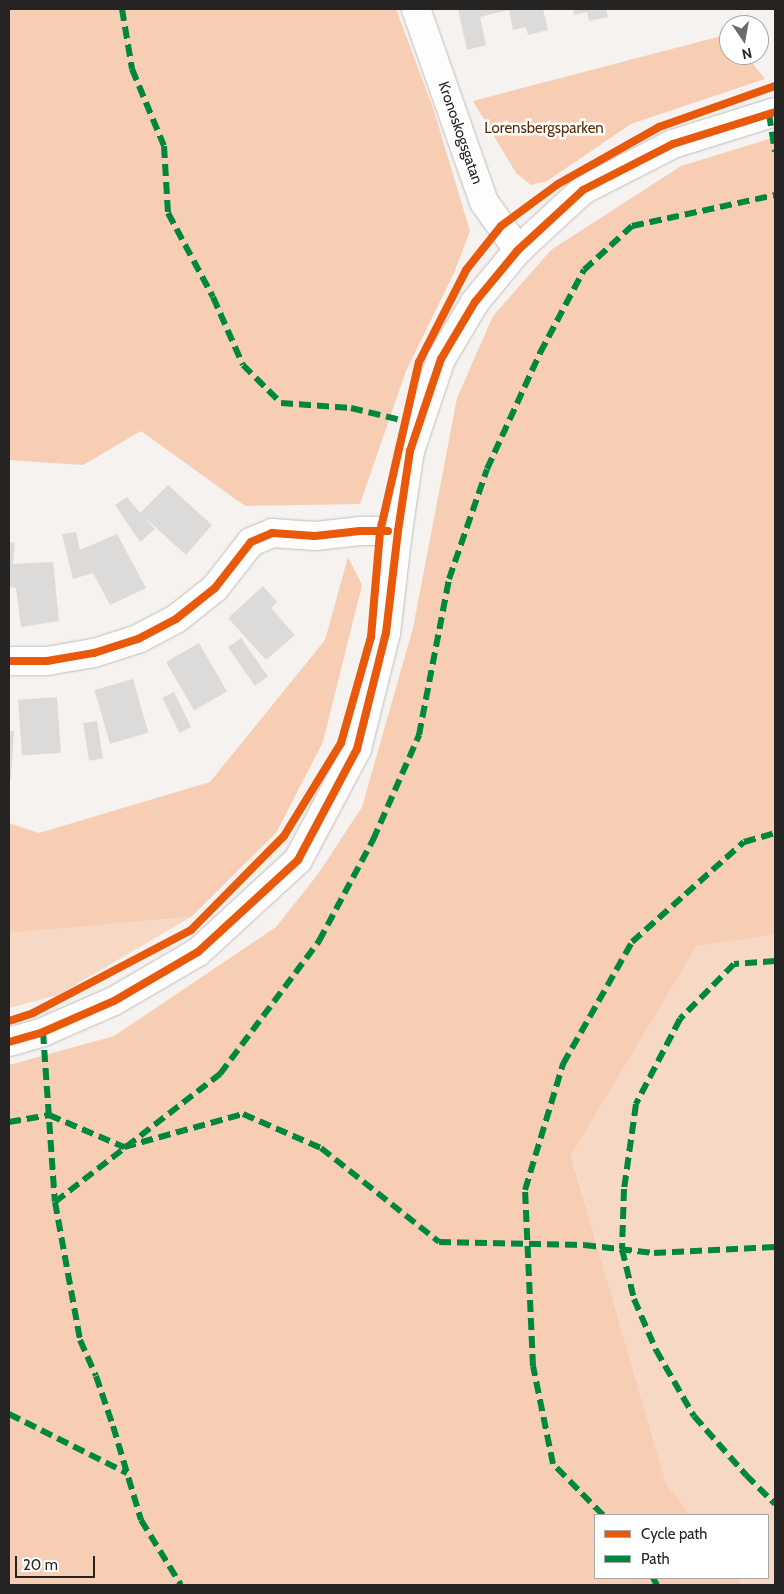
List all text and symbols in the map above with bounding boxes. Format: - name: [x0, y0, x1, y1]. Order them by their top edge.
- north arrow: [719, 15, 769, 65]
- text: N: [740, 44, 754, 64]
- street label: Kronoskogsgatan: [434, 79, 486, 187]
- park label: Lorensbergsparken: [484, 120, 604, 138]
- legend: [594, 1514, 769, 1579]
- text: Cycle path: [641, 1525, 707, 1543]
- scale bar: [18, 1546, 98, 1578]
- text: Path: [641, 1550, 670, 1568]
- text: 20 m: [23, 1556, 58, 1574]

